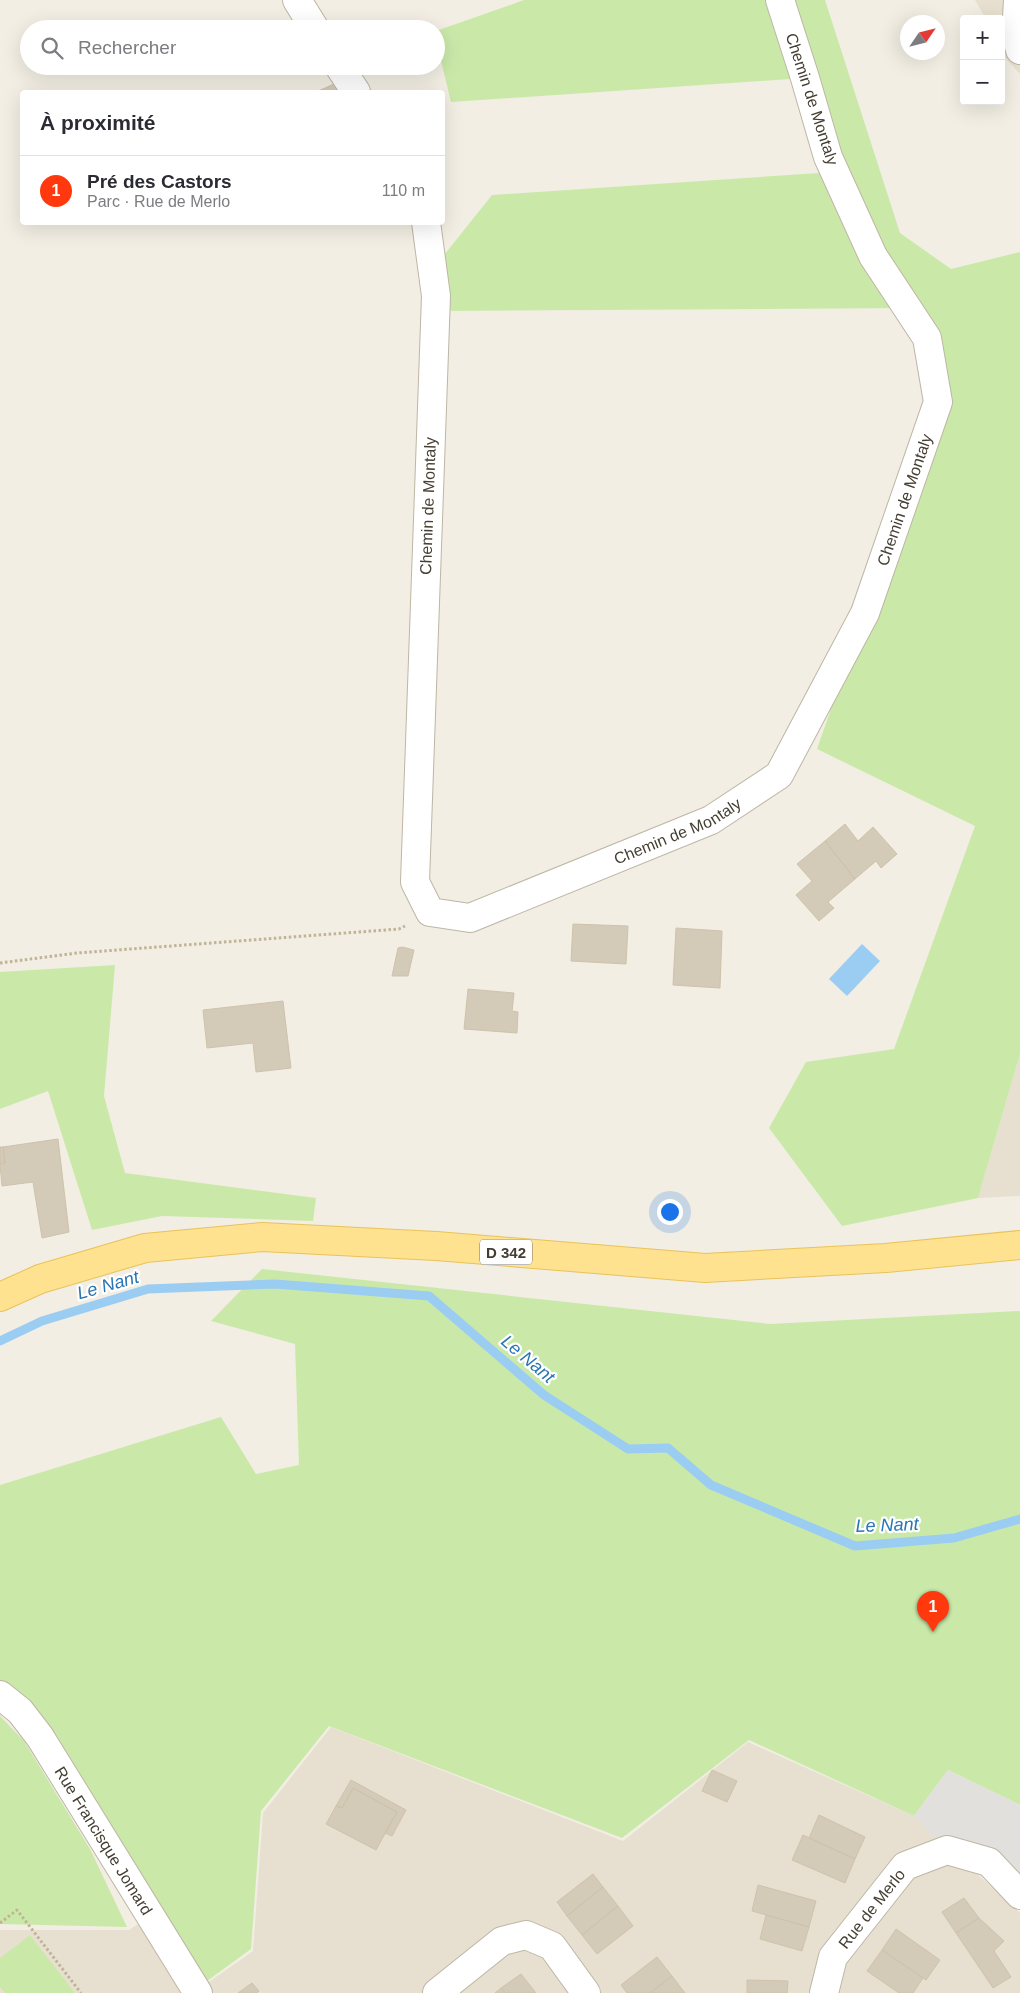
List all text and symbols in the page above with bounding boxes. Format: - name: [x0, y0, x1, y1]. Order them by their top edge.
- north arrow: [900, 15, 945, 60]
- map controls: [960, 15, 1005, 105]
- button: +: [960, 15, 1005, 60]
- search box: [20, 20, 445, 75]
- street label: Chemin de Montaly: [783, 31, 841, 167]
- icon: search: [38, 34, 66, 62]
- text: Rechercher: [78, 37, 176, 58]
- button: −: [960, 60, 1005, 105]
- text: À proximité: [40, 111, 156, 134]
- text: Pré des Castors: [87, 171, 232, 192]
- text: 1: [52, 182, 60, 199]
- text: 110 m: [382, 182, 425, 199]
- text: Parc · Rue de Merlo: [87, 193, 230, 210]
- street label: Chemin de Montaly: [874, 432, 935, 568]
- street label: Chemin de Montaly: [417, 437, 439, 575]
- street label: Chemin de Montaly: [611, 794, 744, 867]
- your location: [657, 1199, 683, 1225]
- road number: D 342: [480, 1240, 532, 1264]
- water label: Le Nant: [75, 1266, 142, 1303]
- water label: Le Nant: [497, 1331, 559, 1388]
- water label: Le Nant: [855, 1514, 920, 1536]
- pin: 1: [917, 1591, 949, 1632]
- street label: Rue Francisque Jomard: [52, 1763, 156, 1918]
- street label: Rue de Merlo: [835, 1865, 908, 1951]

